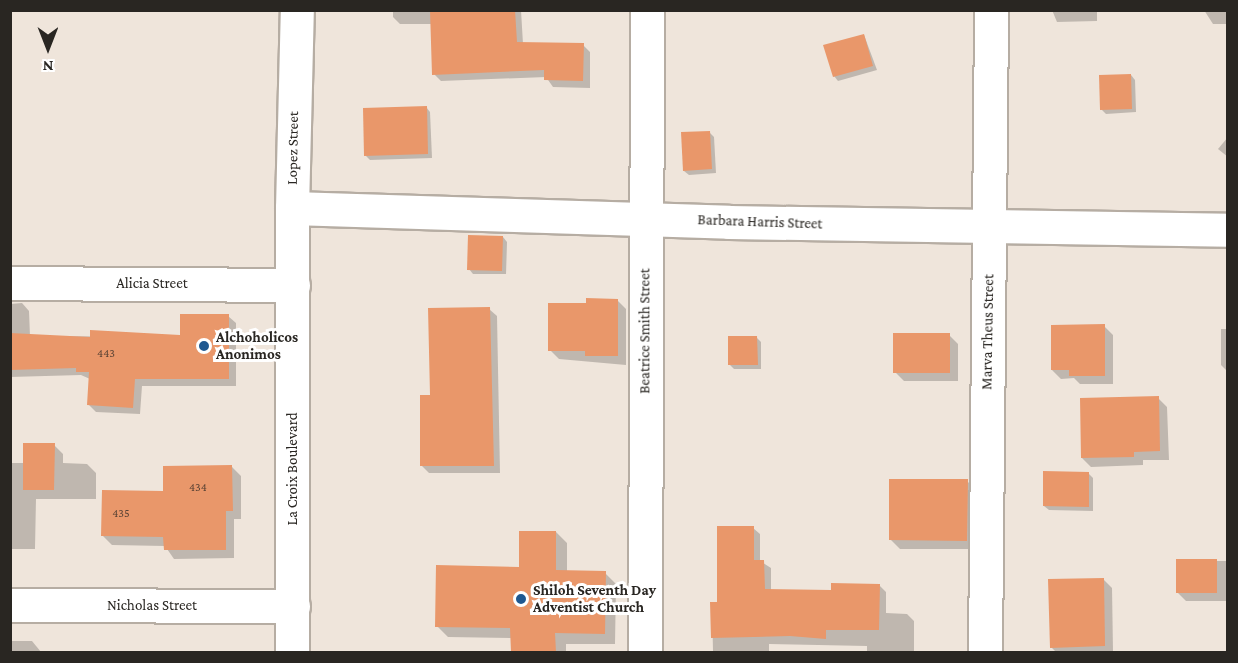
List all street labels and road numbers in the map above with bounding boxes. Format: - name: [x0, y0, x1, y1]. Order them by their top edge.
- street label: Lopez Street: [283, 111, 303, 185]
- street label: Barbara Harris Street: [697, 211, 823, 233]
- street label: Beatrice Smith Street: [636, 268, 654, 394]
- street label: Marva Theus Street: [978, 274, 998, 390]
- street label: Alicia Street: [116, 275, 188, 293]
- street label: La Croix Boulevard: [284, 412, 302, 526]
- street label: Nicholas Street: [107, 597, 197, 615]

